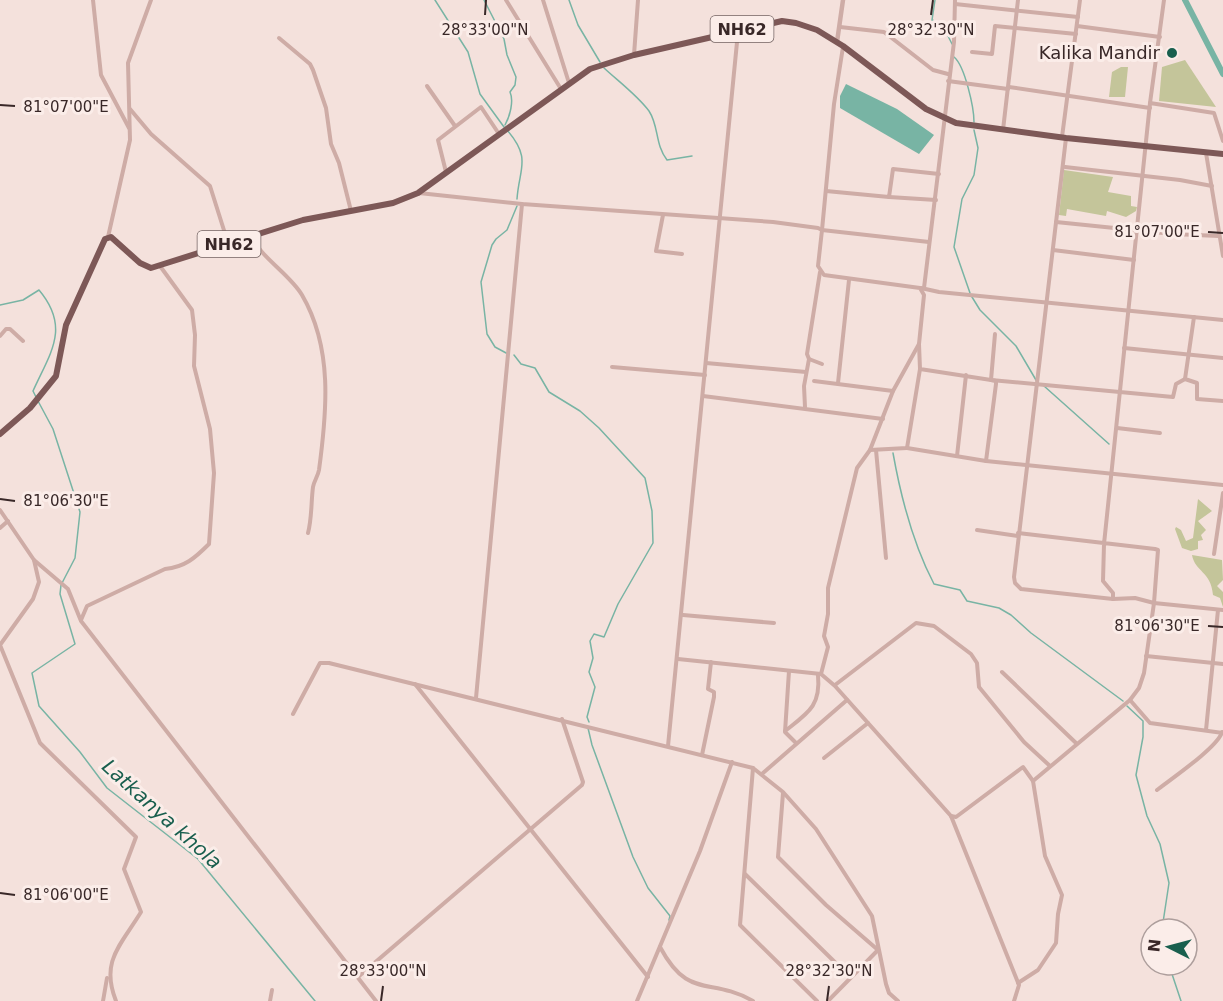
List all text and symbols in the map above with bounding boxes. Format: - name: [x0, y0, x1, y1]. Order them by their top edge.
- road number: NH62: [710, 16, 774, 42]
- text: 28°33'00"N: [441, 21, 529, 39]
- text: 28°32'30"N: [887, 21, 975, 39]
- place label: Kalika Mandir: [1039, 42, 1161, 63]
- marker: Kalika Mandir: [1165, 46, 1179, 60]
- text: 81°07'00"E: [23, 98, 109, 116]
- text: 81°07'00"E: [1114, 223, 1200, 241]
- road number: NH62: [198, 231, 260, 257]
- text: 81°06'30"E: [23, 492, 109, 510]
- text: 81°06'30"E: [1114, 617, 1200, 635]
- water label: Latkanya khola: [97, 754, 227, 874]
- text: 81°06'00"E: [23, 886, 109, 904]
- north arrow: [1139, 917, 1199, 977]
- text: N: [1144, 938, 1165, 953]
- text: 28°33'00"N: [339, 962, 427, 980]
- text: 28°32'30"N: [785, 962, 873, 980]

